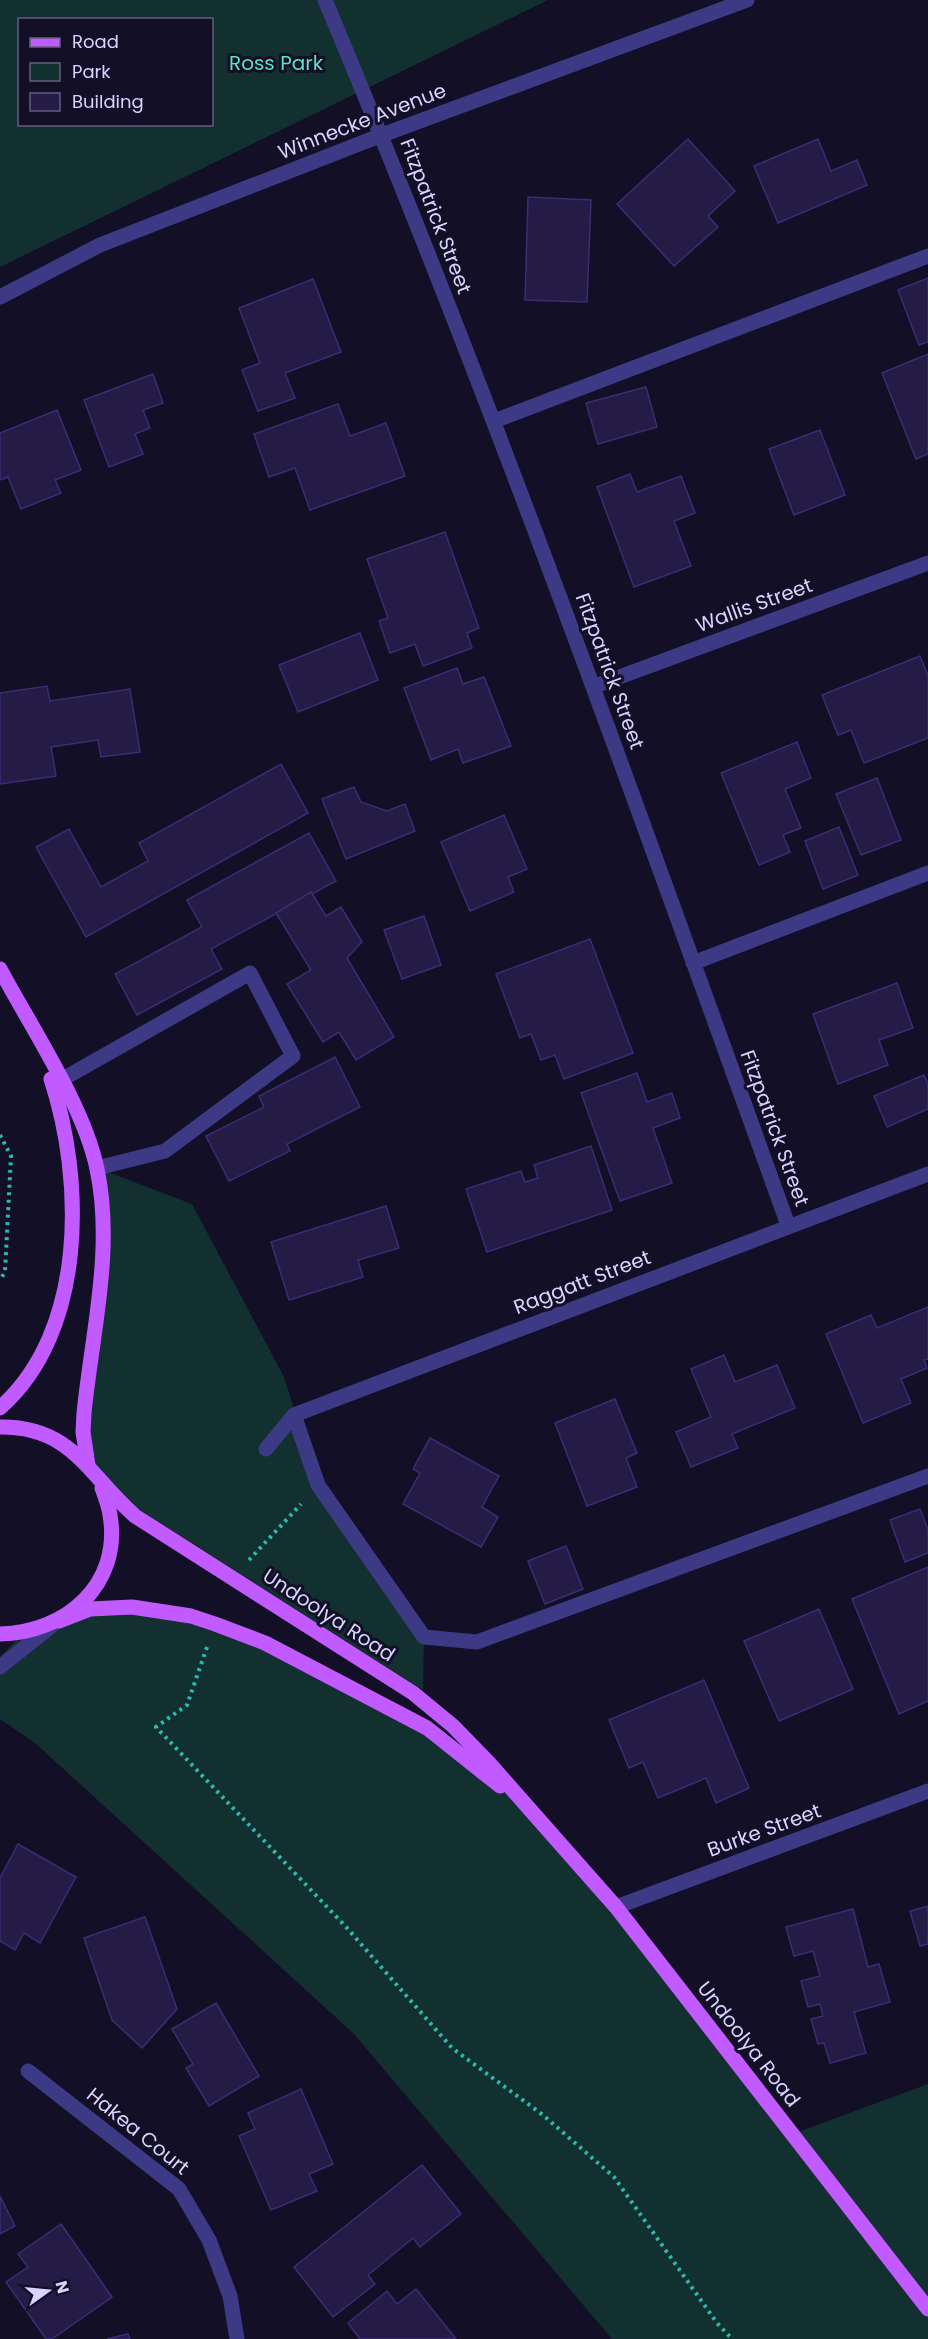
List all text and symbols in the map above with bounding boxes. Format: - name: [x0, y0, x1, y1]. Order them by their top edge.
- legend: [18, 18, 213, 126]
- text: Road: [72, 29, 119, 54]
- park label: Ross Park: [229, 49, 324, 77]
- text: Park: [72, 59, 111, 84]
- street label: Winnecke Avenue: [274, 76, 450, 166]
- text: Building: [72, 89, 144, 114]
- street label: Fitzpatrick Street: [393, 134, 479, 298]
- street label: Wallis Street: [692, 571, 816, 639]
- street label: Fitzpatrick Street: [569, 589, 651, 753]
- street label: Fitzpatrick Street: [734, 1046, 816, 1210]
- street label: Raggatt Street: [509, 1243, 655, 1321]
- street label: Undoolya Road: [257, 1562, 401, 1668]
- street label: Burke Street: [703, 1796, 825, 1864]
- street label: Undoolya Road: [691, 1975, 807, 2113]
- street label: Hakea Court: [81, 2081, 195, 2181]
- north arrow: [18, 2261, 78, 2321]
- text: N: [49, 2278, 75, 2296]

